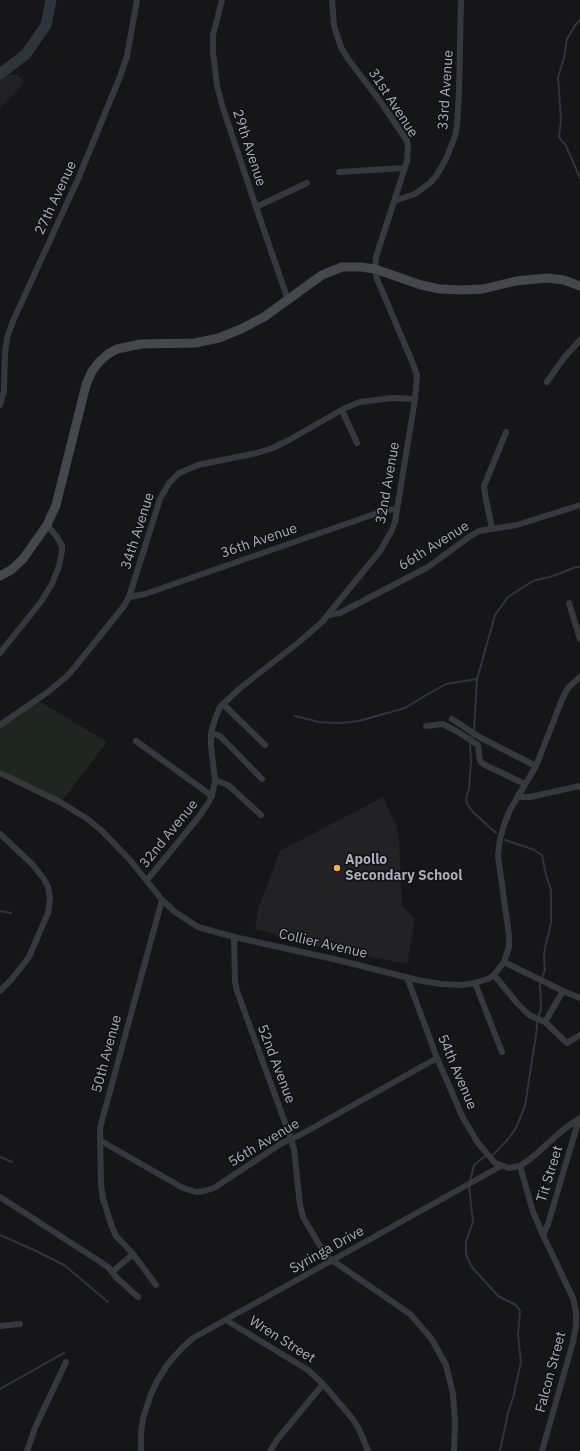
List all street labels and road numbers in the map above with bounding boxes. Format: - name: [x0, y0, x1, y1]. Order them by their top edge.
- street label: 33rd Avenue: [435, 49, 457, 131]
- street label: 31st Avenue: [365, 66, 421, 140]
- street label: 29th Avenue: [229, 107, 269, 189]
- street label: 27th Avenue: [32, 158, 80, 238]
- street label: 32nd Avenue: [373, 441, 403, 525]
- street label: 34th Avenue: [118, 490, 158, 572]
- street label: 66th Avenue: [396, 518, 472, 574]
- street label: 36th Avenue: [219, 520, 299, 562]
- street label: 32nd Avenue: [136, 796, 202, 872]
- street label: Collier Avenue: [277, 926, 369, 962]
- street label: 50th Avenue: [89, 1013, 125, 1095]
- street label: 52nd Avenue: [253, 1022, 299, 1106]
- street label: 54th Avenue: [434, 1032, 480, 1112]
- street label: 56th Avenue: [226, 1115, 302, 1171]
- street label: Tit Street: [533, 1144, 567, 1204]
- street label: Syringa Drive: [287, 1223, 367, 1277]
- street label: Wren Street: [246, 1313, 318, 1367]
- street label: Falcon Street: [532, 1330, 570, 1414]

